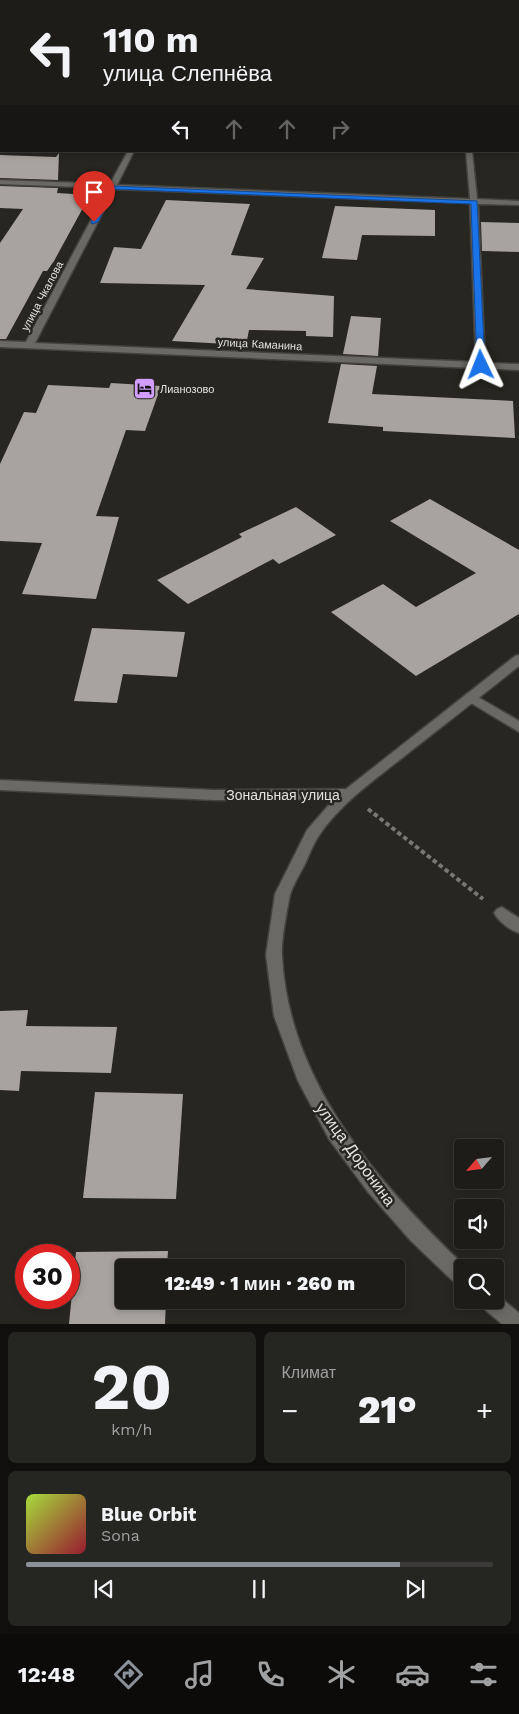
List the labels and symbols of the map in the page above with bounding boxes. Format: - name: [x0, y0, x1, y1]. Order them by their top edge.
- pin: [73, 171, 115, 222]
- street label: улица Чкалова: [19, 258, 67, 333]
- street label: улица Каманина: [217, 336, 303, 353]
- position arrow: [454, 338, 506, 390]
- hotel icon: Лианозово: [132, 377, 156, 401]
- place label: Лианозово: [160, 383, 214, 396]
- street label: Зональная улица: [226, 787, 340, 803]
- street label: улица Доронина: [312, 1099, 399, 1210]
- north arrow: [454, 1139, 504, 1189]
- speed limit sign: 30: [15, 1244, 80, 1309]

